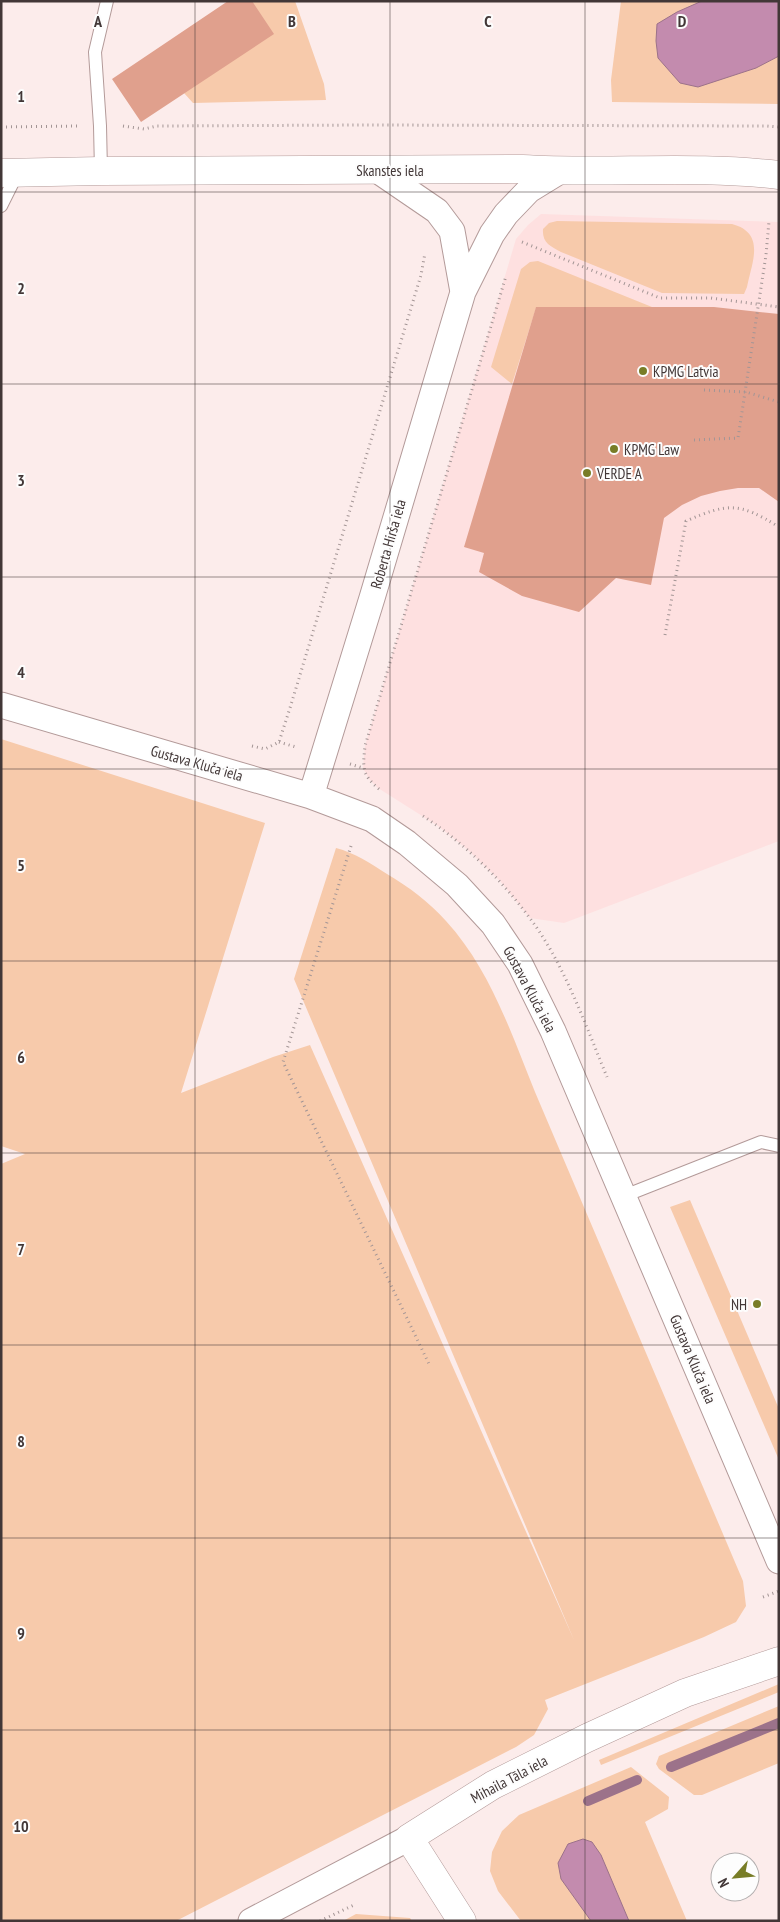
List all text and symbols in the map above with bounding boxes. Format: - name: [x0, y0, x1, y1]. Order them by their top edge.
- text: A: [93, 11, 103, 31]
- text: B: [288, 11, 296, 31]
- text: C: [484, 11, 492, 31]
- text: D: [678, 11, 687, 31]
- text: 1: [17, 86, 25, 106]
- street label: Skanstes iela: [356, 161, 424, 180]
- text: 2: [17, 278, 25, 298]
- place label: KPMG Latvia: [653, 362, 718, 381]
- marker: KPMG Latvia: [637, 365, 649, 377]
- place label: KPMG Law: [624, 440, 679, 459]
- marker: KPMG Law: [608, 443, 620, 455]
- place label: VERDE A: [596, 464, 643, 483]
- marker: VERDE A: [581, 467, 593, 479]
- text: 3: [17, 470, 25, 490]
- street label: Roberta Hirša iela: [366, 497, 410, 591]
- text: 4: [17, 662, 25, 682]
- street label: Gustava Kluča iela: [149, 741, 245, 785]
- text: 5: [17, 855, 25, 875]
- street label: Gustava Kluča iela: [499, 943, 561, 1035]
- text: 6: [17, 1047, 25, 1067]
- text: 7: [17, 1239, 25, 1259]
- place label: NH: [731, 1295, 747, 1314]
- marker: NH: [751, 1298, 763, 1310]
- street label: Gustava Kluča iela: [666, 1312, 720, 1406]
- text: 8: [17, 1431, 25, 1451]
- text: 9: [17, 1623, 25, 1643]
- street label: Mihaila Tāla iela: [467, 1751, 551, 1807]
- text: 10: [13, 1816, 29, 1836]
- north arrow: [710, 1852, 760, 1902]
- text: N: [714, 1875, 733, 1890]

